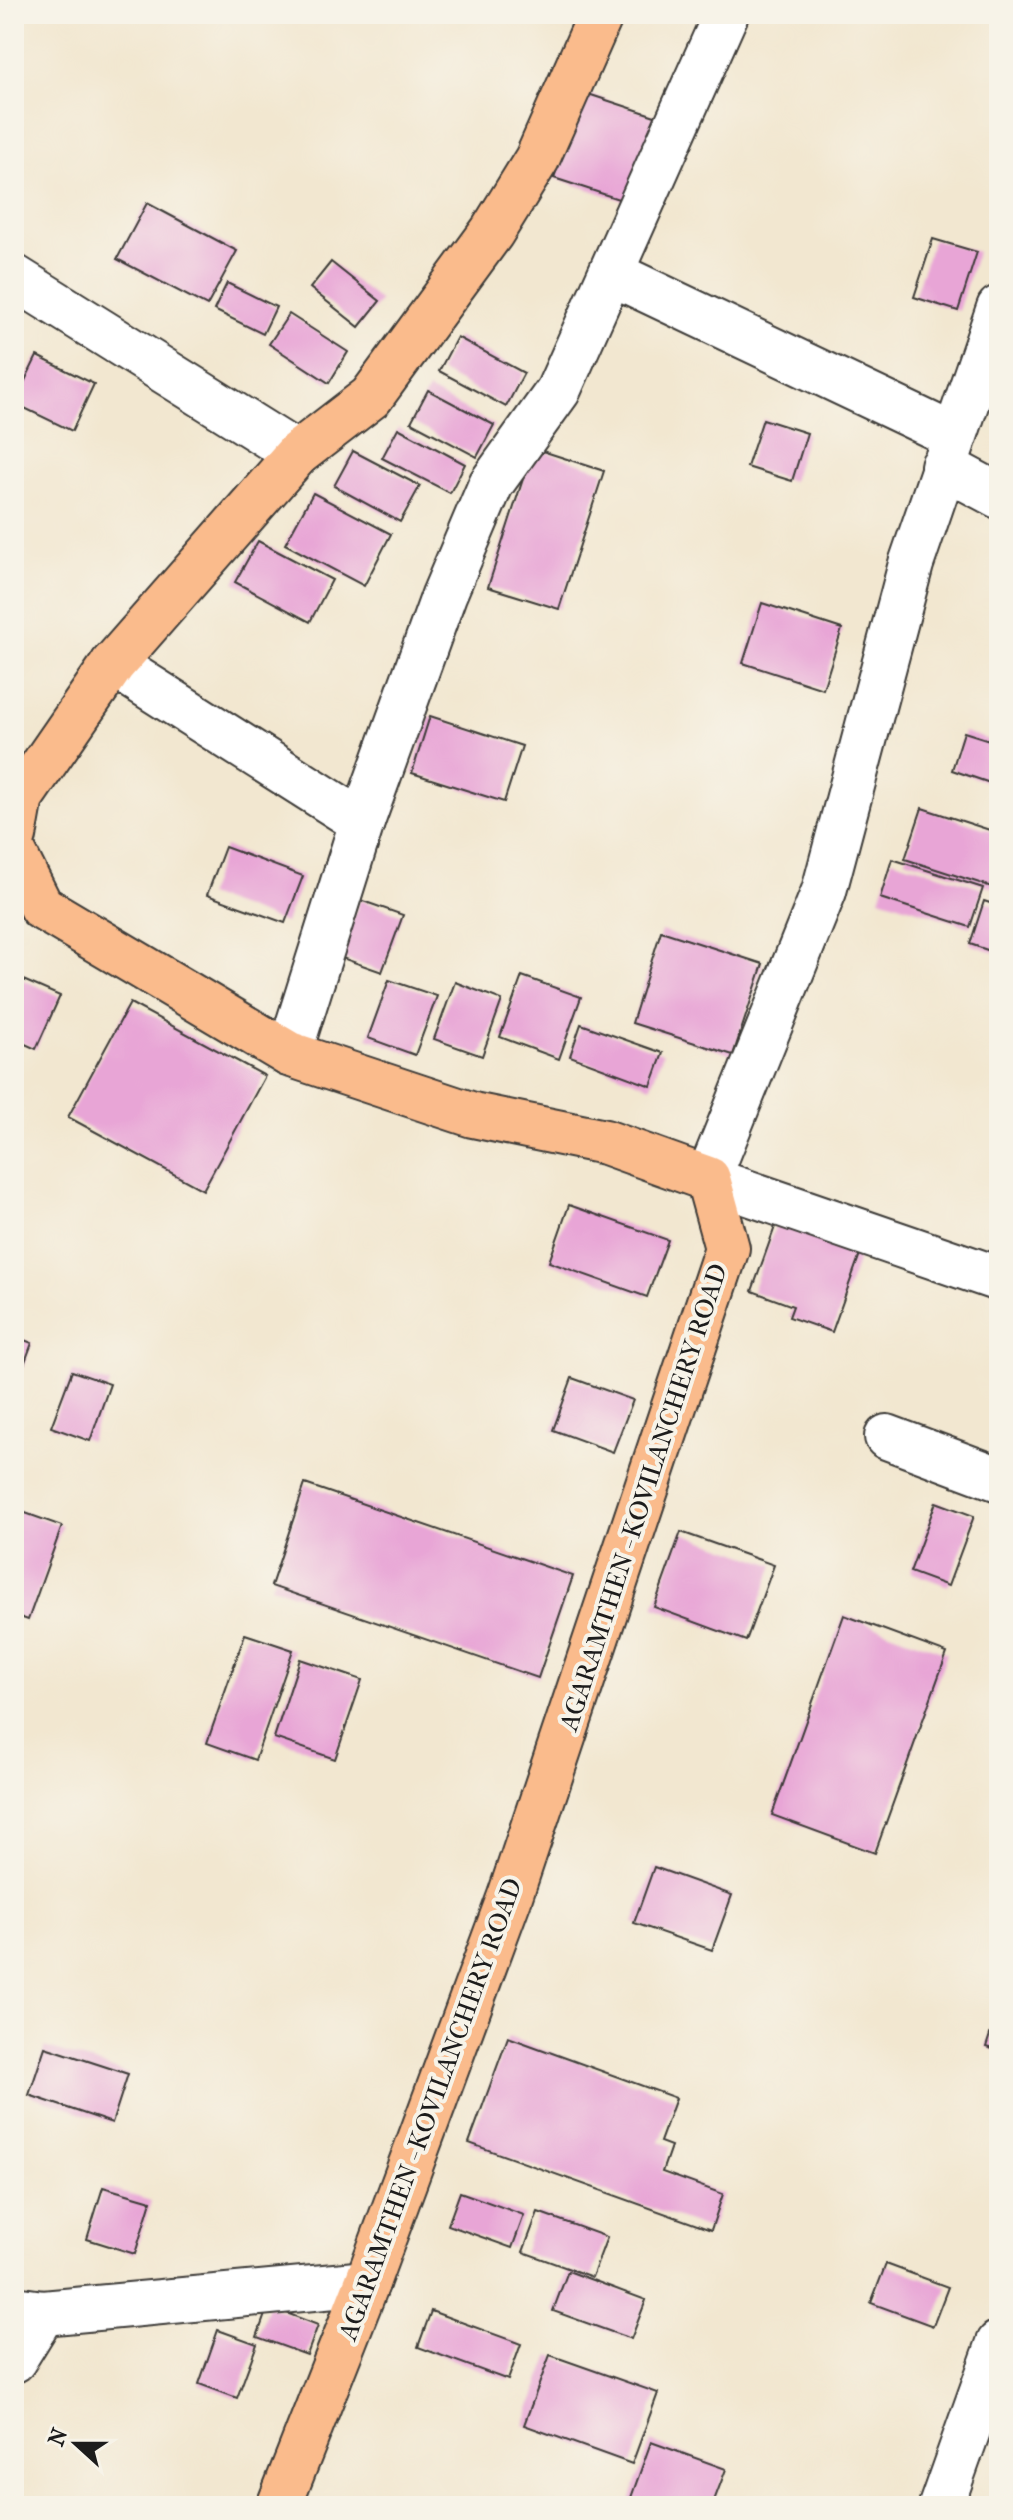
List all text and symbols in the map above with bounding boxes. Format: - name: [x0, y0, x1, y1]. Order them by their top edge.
- street label: AGARAMTHEN - KOVILANCHERY ROAD: [553, 1260, 734, 1736]
- street label: AGARAMTHEN - KOVILANCHERY ROAD: [332, 1874, 529, 2345]
- north arrow: [36, 2404, 116, 2484]
- text: N: [43, 2424, 73, 2450]

